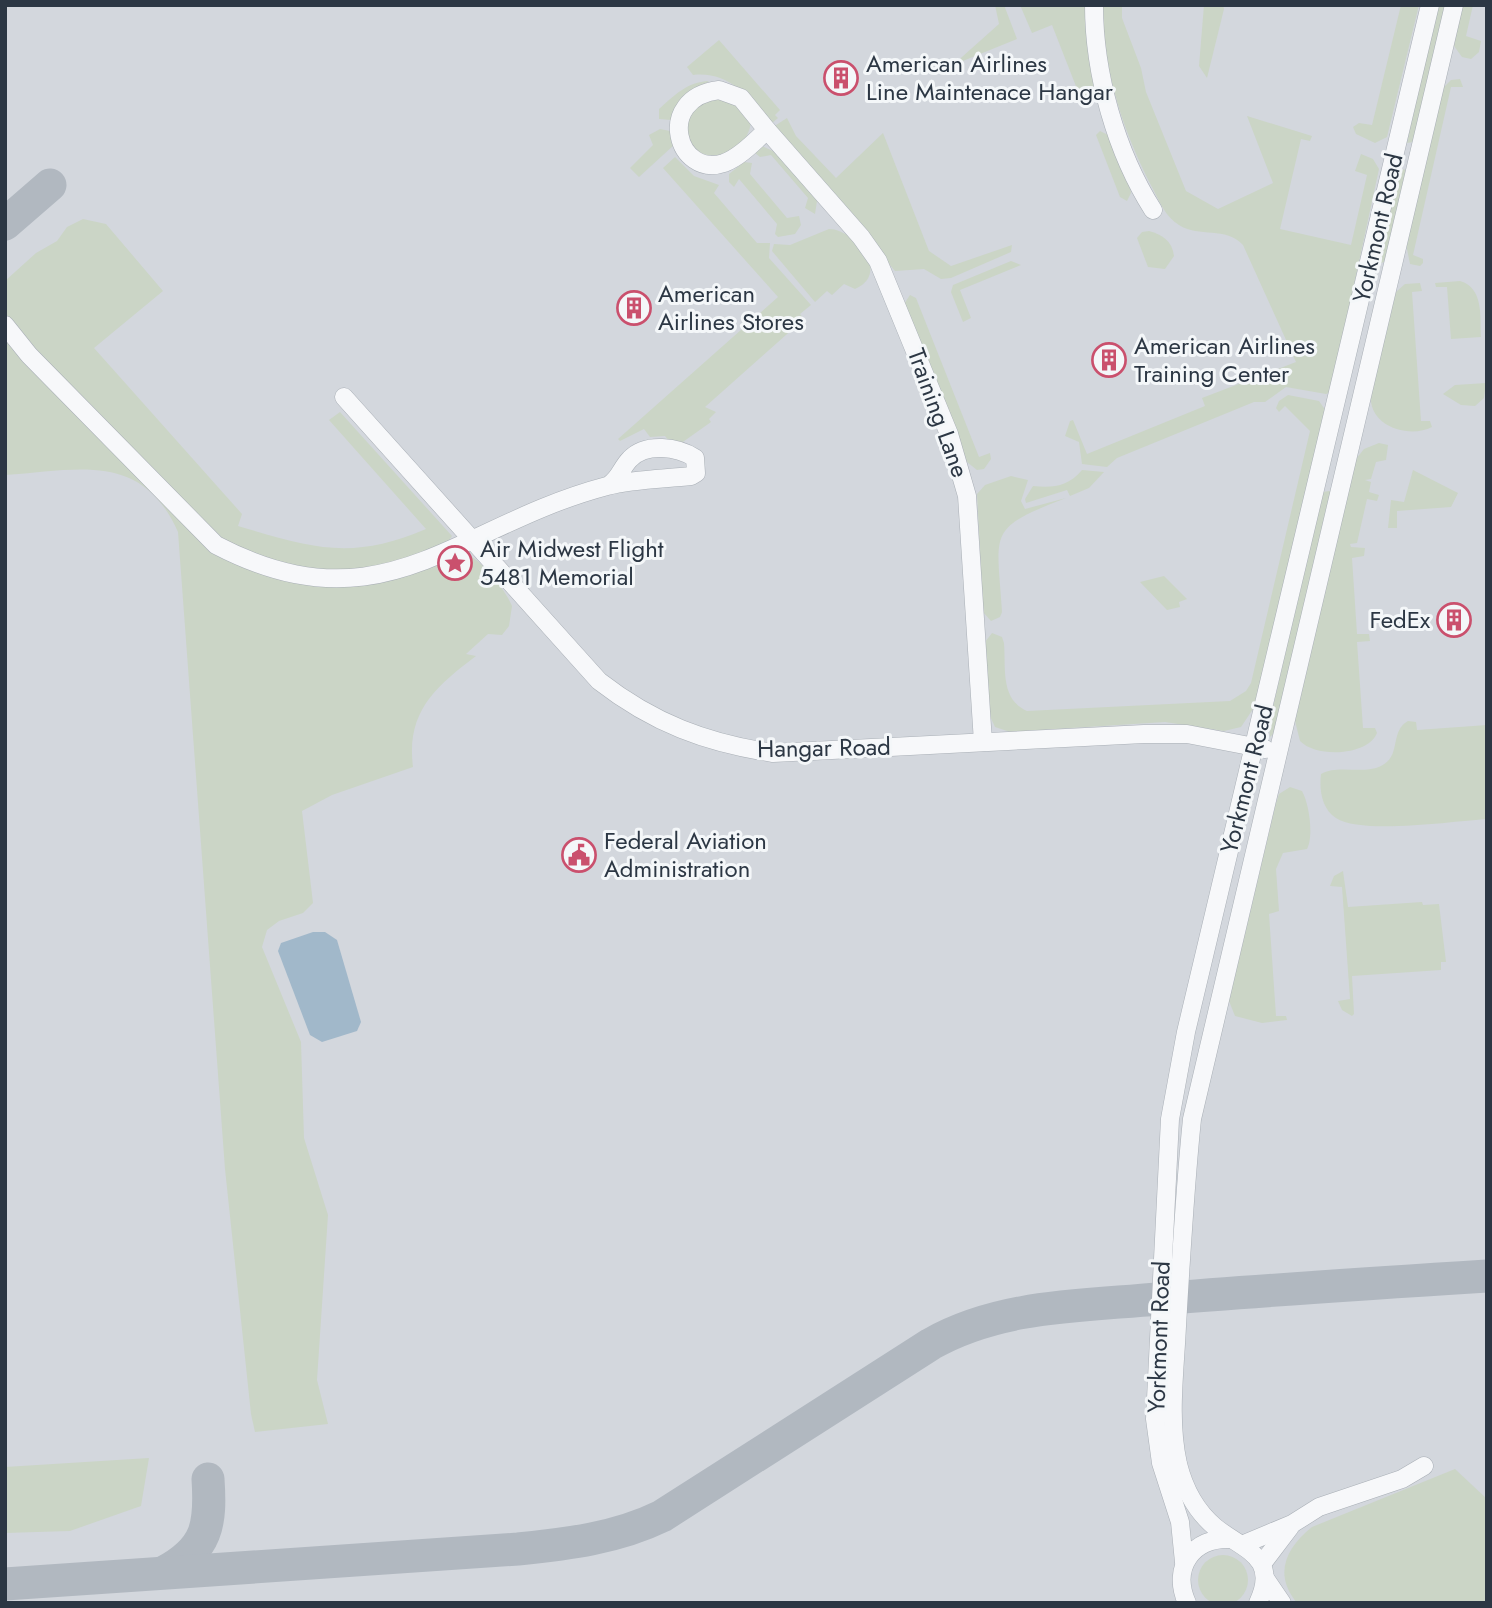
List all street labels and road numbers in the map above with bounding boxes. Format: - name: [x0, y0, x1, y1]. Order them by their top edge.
- street label: Yorkmont Road: [1343, 150, 1412, 306]
- street label: Training Lane: [899, 343, 978, 482]
- street label: Yorkmont Road: [1211, 701, 1282, 857]
- street label: Hangar Road: [757, 729, 891, 766]
- street label: Yorkmont Road: [1138, 1260, 1179, 1414]

